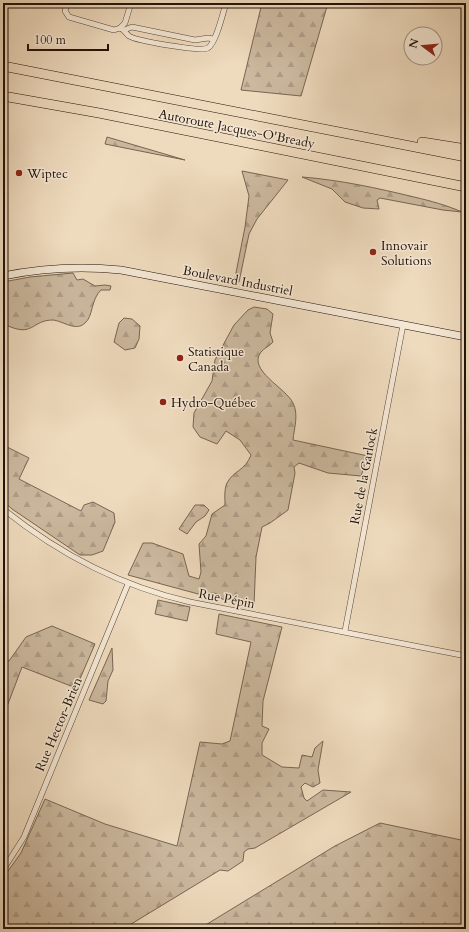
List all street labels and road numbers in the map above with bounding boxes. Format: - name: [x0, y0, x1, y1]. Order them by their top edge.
- street label: Autoroute Jacques-O'Bready: [157, 105, 317, 153]
- street label: Boulevard Industriel: [181, 262, 295, 301]
- street label: Rue de la Garlock: [346, 426, 382, 526]
- street label: Rue Pépin: [197, 585, 257, 613]
- street label: Rue Hector-Brien: [31, 674, 87, 774]

